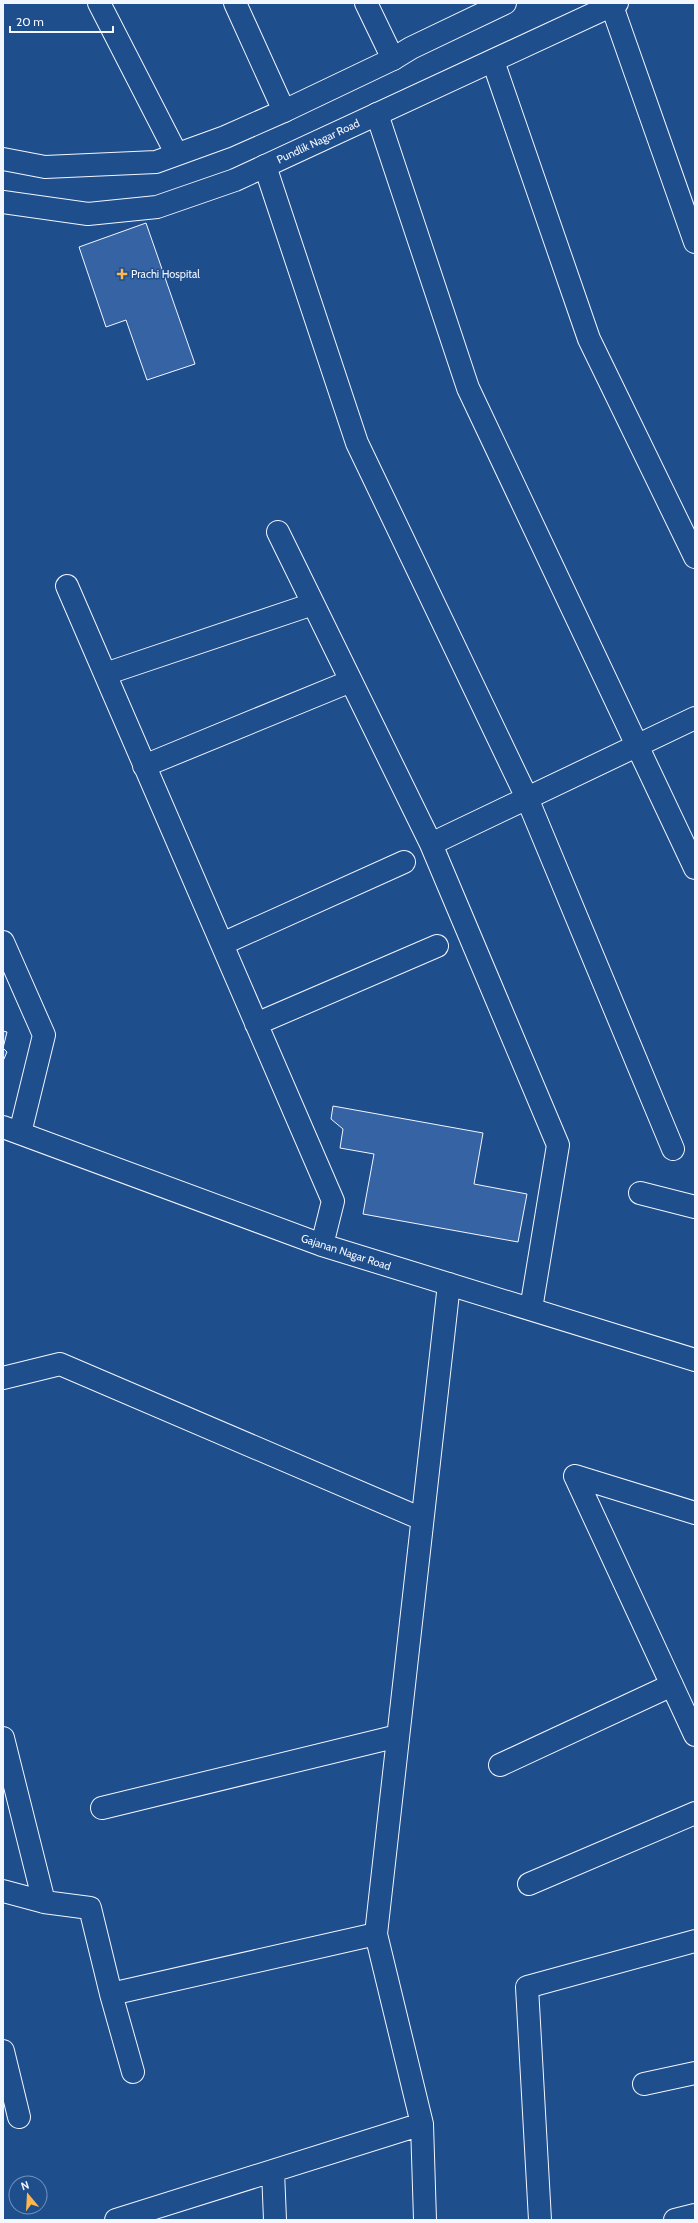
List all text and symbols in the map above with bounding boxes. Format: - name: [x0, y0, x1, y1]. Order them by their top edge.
- scale bar: [10, 8, 113, 34]
- text: 20 m: [16, 14, 44, 29]
- street label: Pundlik Nagar Road: [274, 116, 362, 166]
- place label: Prachi Hospital: [131, 267, 200, 281]
- marker: Prachi Hospital: [116, 268, 128, 280]
- street label: Gajanan Nagar Road: [299, 1231, 393, 1273]
- north arrow: [8, 2175, 48, 2215]
- text: N: [19, 2178, 31, 2193]

